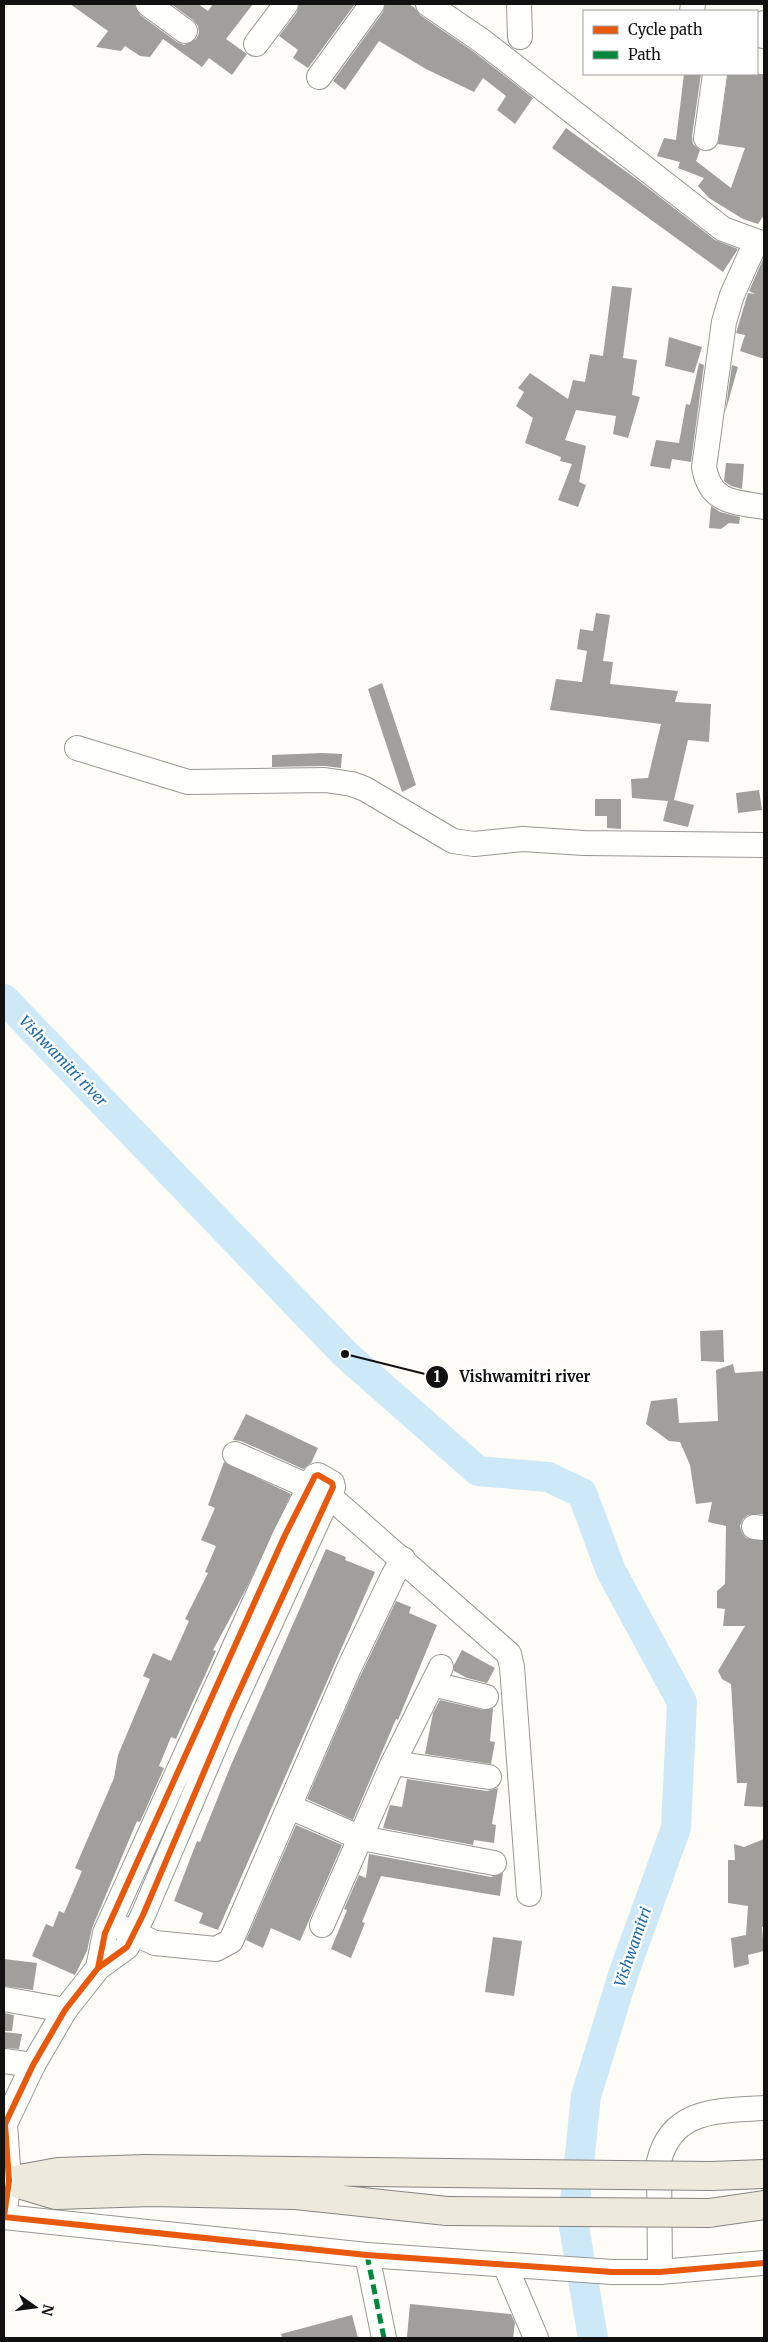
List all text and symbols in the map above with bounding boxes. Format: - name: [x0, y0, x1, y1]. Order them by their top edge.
- legend: [583, 10, 758, 75]
- text: Cycle path: [628, 20, 703, 39]
- text: Path: [628, 45, 661, 64]
- water label: Vishwamitri river: [15, 1011, 112, 1111]
- callout: Vishwamitri river: [424, 1362, 600, 1392]
- text: 1: [434, 1367, 441, 1386]
- text: Vishwamitri river: [458, 1367, 591, 1386]
- water label: Vishwamitri: [610, 1904, 655, 1989]
- north arrow: [10, 2282, 60, 2332]
- text: N: [38, 2303, 58, 2318]

